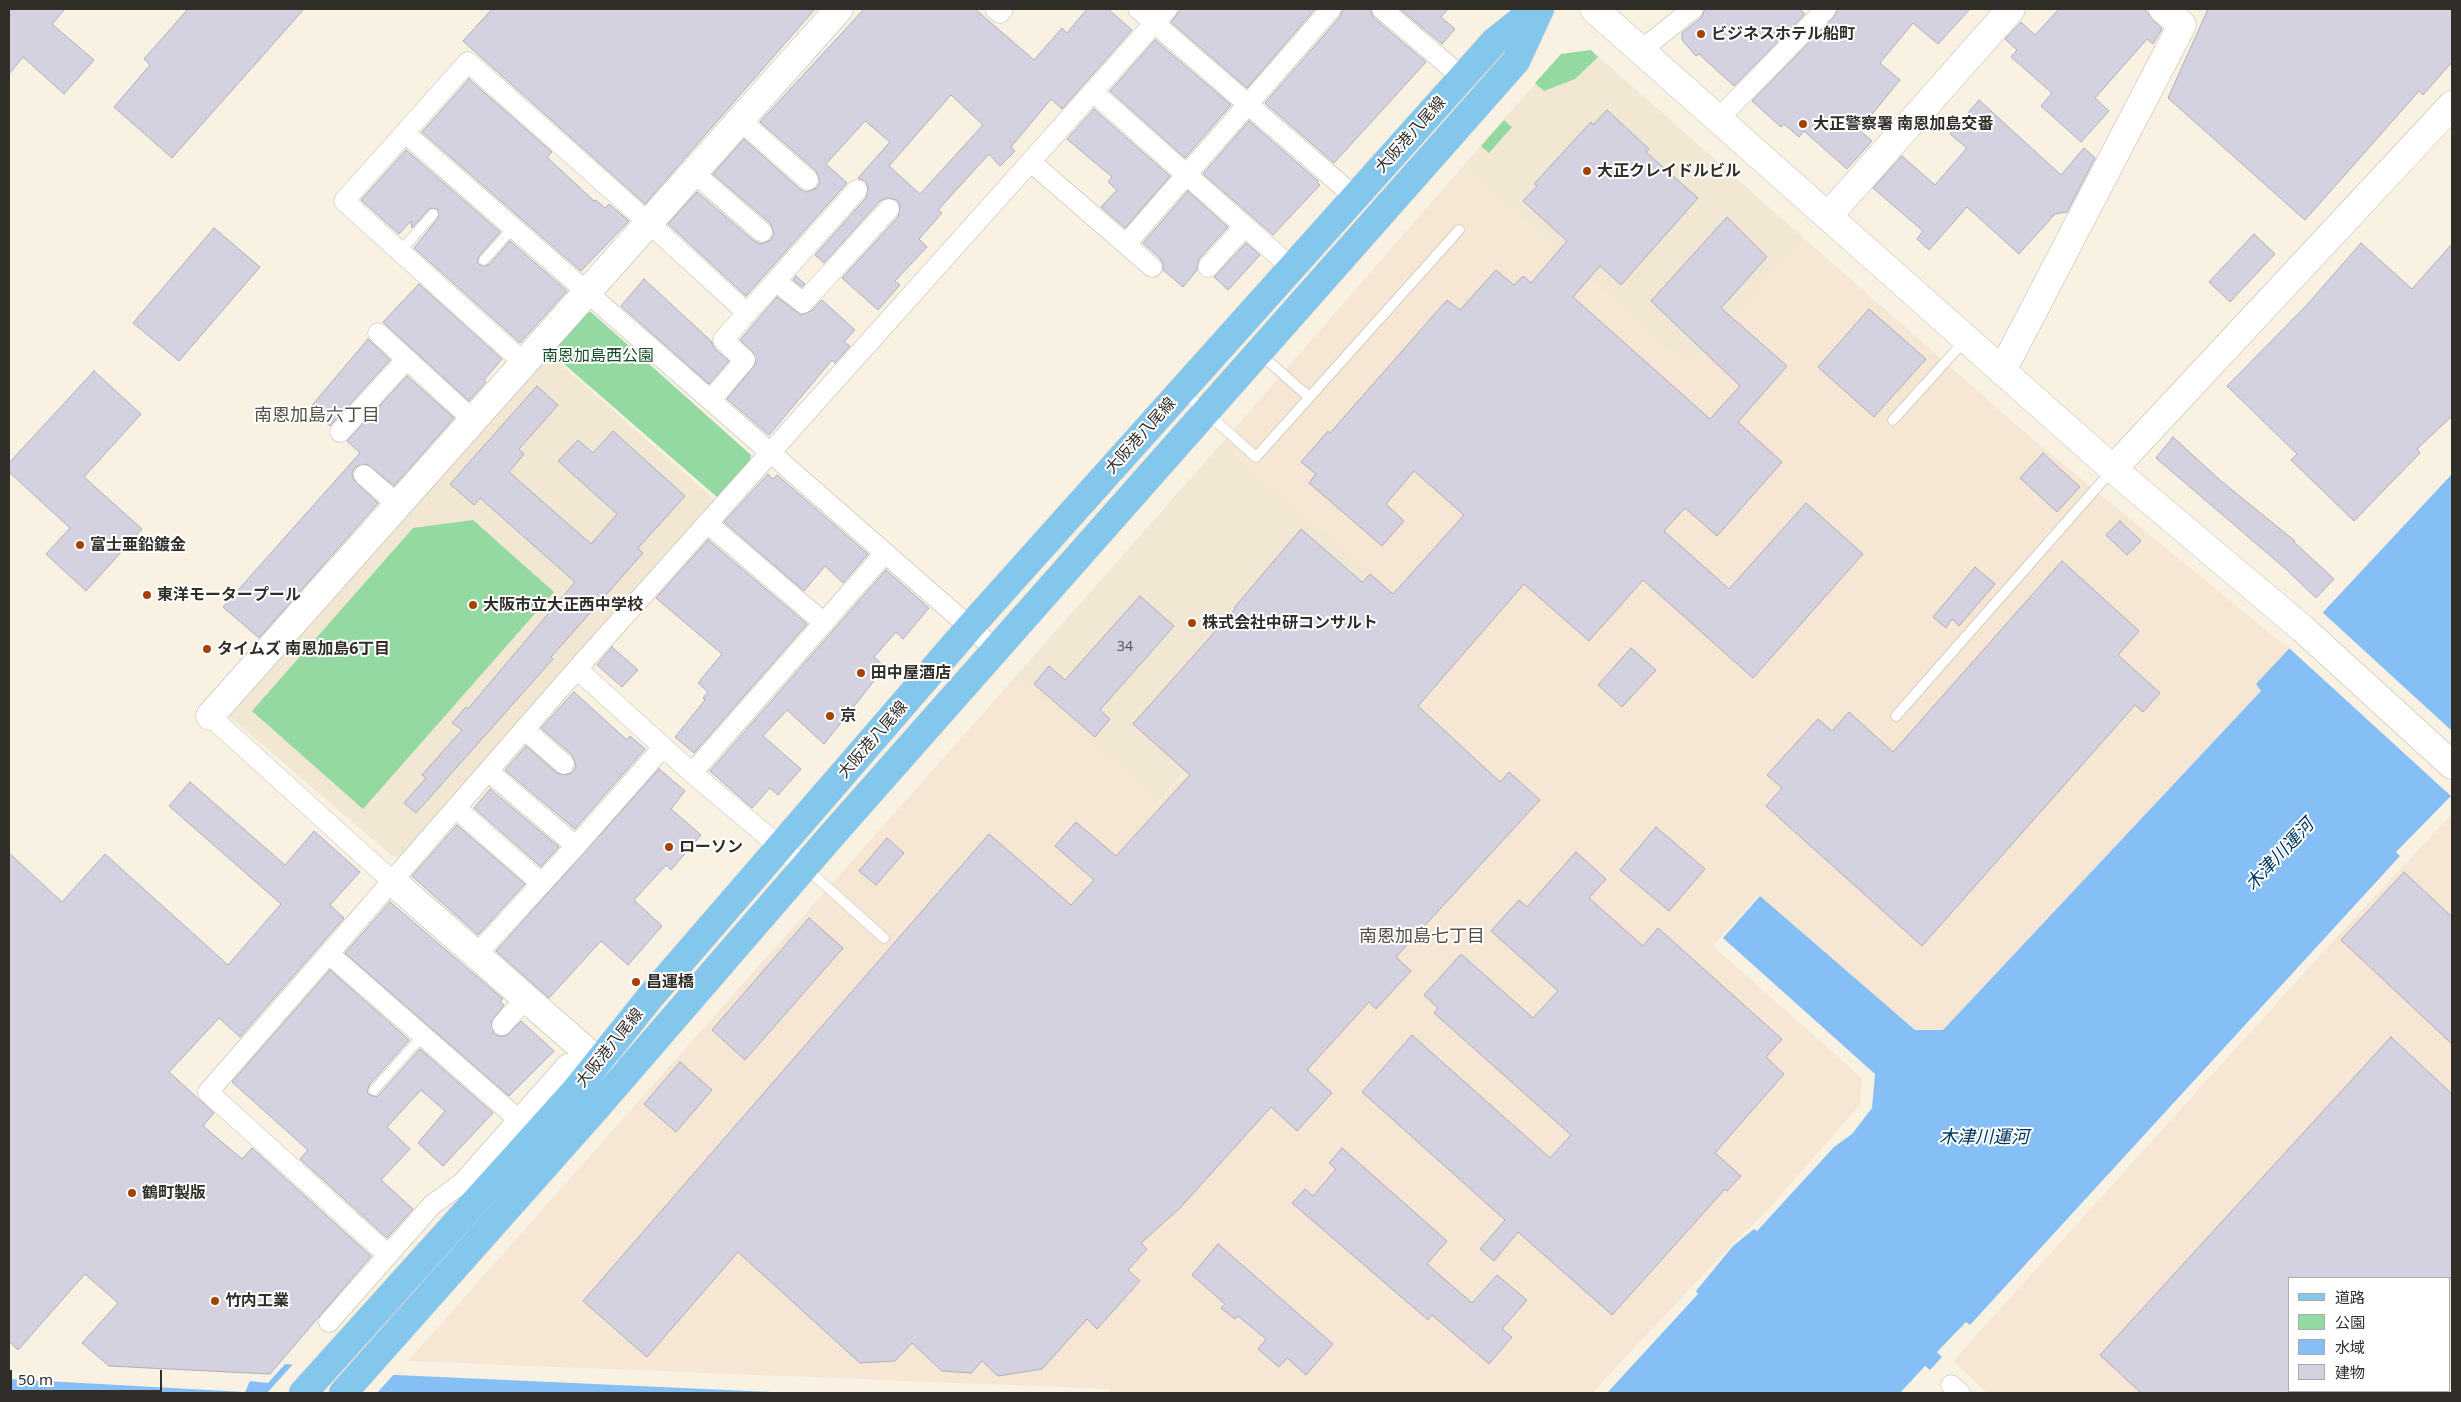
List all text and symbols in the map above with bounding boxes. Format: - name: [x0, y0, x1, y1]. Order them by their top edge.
- place label: ビジネスホテル船町: [1711, 24, 1855, 44]
- marker: ビジネスホテル船町: [1695, 28, 1707, 40]
- street label: 大阪港八尾線: [1372, 93, 1450, 177]
- place label: 大正警察署 南恩加島交番: [1813, 114, 1993, 134]
- marker: 大正警察署 南恩加島交番: [1797, 118, 1809, 130]
- place label: 大正クレイドルビル: [1597, 161, 1741, 181]
- marker: 大正クレイドルビル: [1581, 165, 1593, 177]
- park label: 南恩加島西公園: [542, 346, 654, 366]
- street label: 大阪港八尾線: [1102, 394, 1180, 478]
- district label: 南恩加島六丁目: [254, 405, 380, 427]
- place label: 富士亜鉛鍍金: [90, 535, 186, 555]
- marker: 富士亜鉛鍍金: [74, 539, 86, 551]
- place label: 東洋モータープール: [157, 585, 301, 605]
- marker: 東洋モータープール: [141, 589, 153, 601]
- place label: 大阪市立大正西中学校: [483, 595, 643, 615]
- marker: 大阪市立大正西中学校: [467, 599, 479, 611]
- place label: 株式会社中研コンサルト: [1202, 613, 1378, 633]
- marker: 株式会社中研コンサルト: [1186, 617, 1198, 629]
- place label: タイムズ 南恩加島6丁目: [217, 639, 390, 659]
- house number: 34: [1117, 639, 1133, 655]
- marker: タイムズ 南恩加島6丁目: [201, 643, 213, 655]
- place label: 田中屋酒店: [871, 663, 951, 683]
- marker: 田中屋酒店: [855, 667, 867, 679]
- street label: 大阪港八尾線: [834, 697, 912, 783]
- place label: 京: [840, 706, 856, 726]
- marker: 京: [824, 710, 836, 722]
- water label: 木津川運河: [2241, 815, 2319, 895]
- place label: ローソン: [679, 837, 743, 857]
- marker: ローソン: [663, 841, 675, 853]
- district label: 南恩加島七丁目: [1359, 926, 1485, 948]
- place label: 昌運橋: [646, 972, 694, 992]
- marker: 昌運橋: [630, 976, 642, 988]
- street label: 大阪港八尾線: [572, 1005, 648, 1091]
- water label: 木津川運河: [1939, 1127, 2029, 1149]
- place label: 鶴町製版: [142, 1183, 206, 1203]
- marker: 鶴町製版: [126, 1187, 138, 1199]
- legend: [2288, 1277, 2451, 1392]
- text: 道路: [2335, 1287, 2365, 1307]
- place label: 竹内工業: [225, 1291, 289, 1311]
- marker: 竹内工業: [209, 1295, 221, 1307]
- text: 公園: [2335, 1312, 2365, 1332]
- text: 水域: [2335, 1337, 2365, 1357]
- scale bar: [12, 1360, 165, 1392]
- text: 建物: [2335, 1362, 2365, 1382]
- text: 50 m: [18, 1369, 53, 1389]

